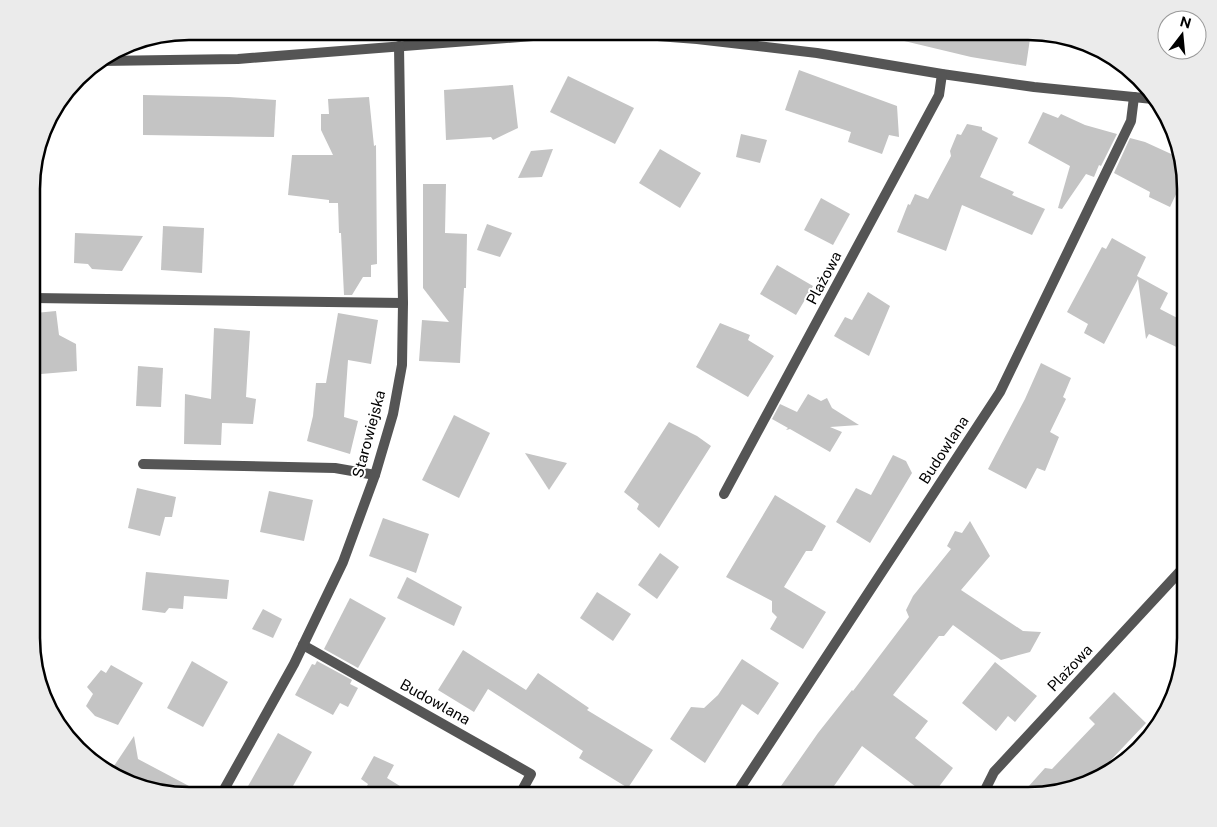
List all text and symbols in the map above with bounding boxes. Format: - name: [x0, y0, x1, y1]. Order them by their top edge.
- north arrow: [1157, 10, 1207, 60]
- text: N: [1178, 13, 1193, 32]
- street label: Plażowa: [803, 248, 845, 307]
- street label: Starowiejska: [349, 388, 388, 479]
- street label: Budowlana: [915, 413, 972, 487]
- street label: Plażowa: [1044, 641, 1096, 695]
- street label: Budowlana: [397, 675, 473, 728]

